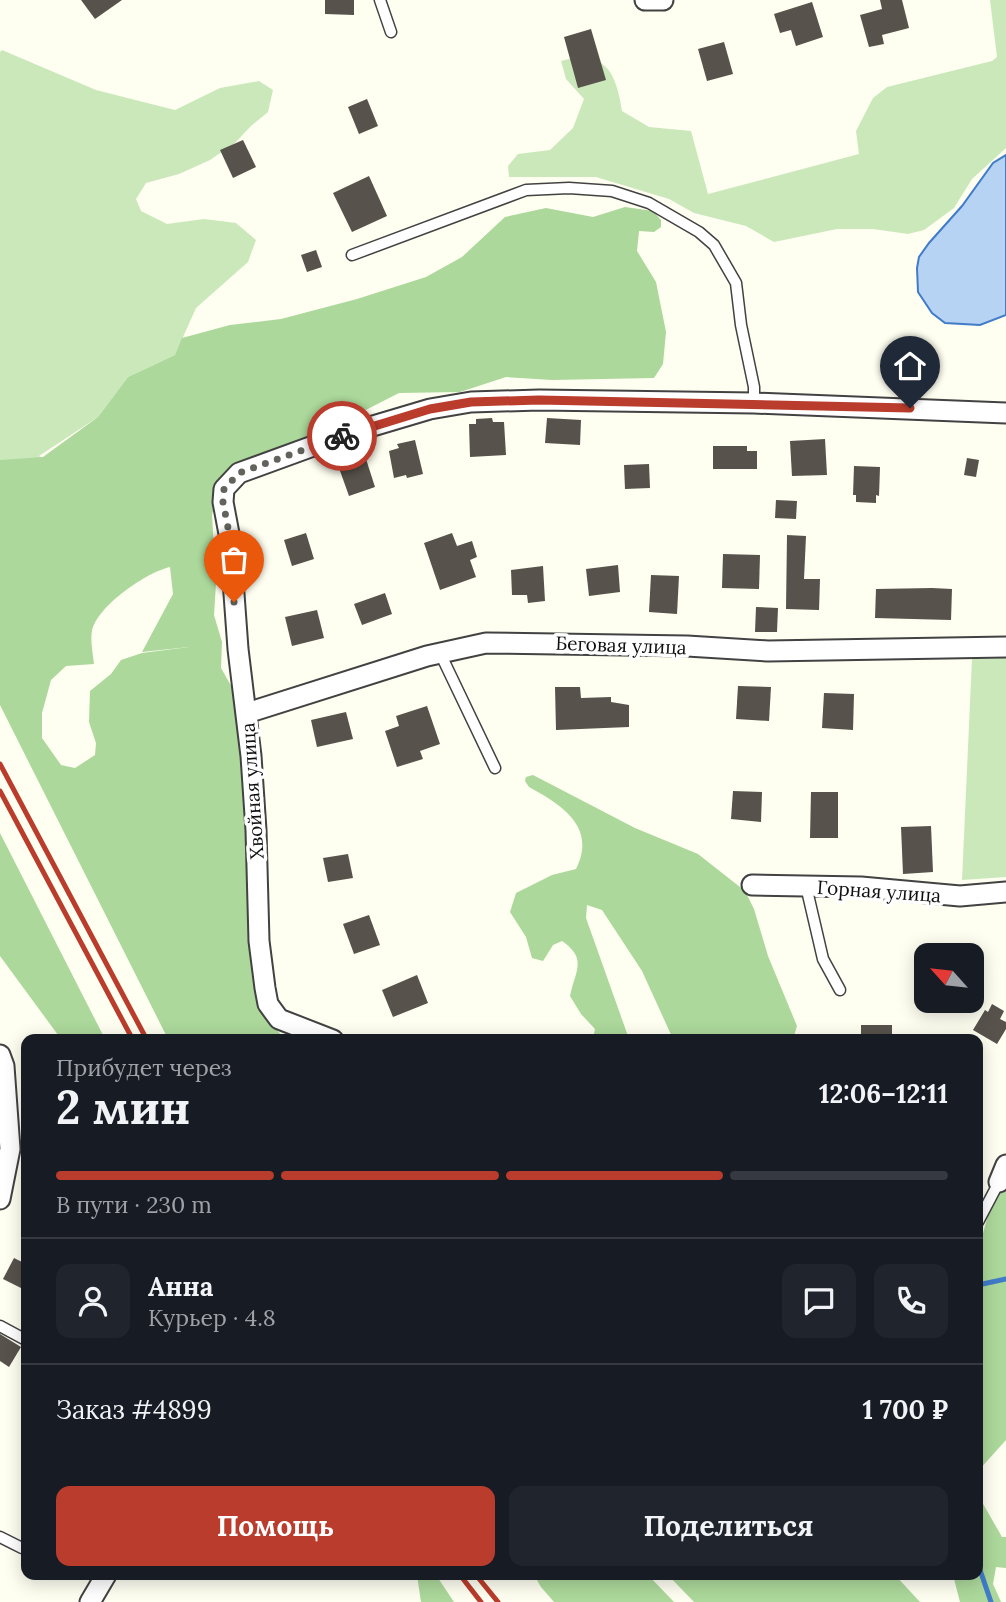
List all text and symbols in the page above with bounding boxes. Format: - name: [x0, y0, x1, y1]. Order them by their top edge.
- pin: [880, 336, 940, 408]
- icon: home: [891, 347, 929, 385]
- courier: [307, 401, 377, 471]
- icon: bike: [323, 417, 361, 455]
- pin: [204, 530, 264, 602]
- icon: bag: [215, 541, 253, 579]
- street label: Беговая улица: [555, 631, 687, 659]
- street label: Хвойная улица: [235, 722, 269, 860]
- street label: Горная улица: [816, 875, 942, 907]
- north arrow: [914, 943, 984, 1013]
- map controls: [914, 943, 984, 1013]
- text: Прибудет через: [56, 1053, 232, 1082]
- text: 12:06–12:11: [819, 1077, 948, 1110]
- text: 2 мин: [56, 1078, 190, 1137]
- text: В пути · 230 m: [56, 1190, 212, 1219]
- button: person: [56, 1264, 130, 1338]
- button: chat: [782, 1264, 856, 1338]
- button: phone: [874, 1264, 948, 1338]
- text: Анна: [148, 1270, 214, 1303]
- text: Курьер · 4.8: [148, 1303, 276, 1332]
- text: Заказ #4899: [56, 1393, 212, 1426]
- text: 1 700 ₽: [862, 1393, 948, 1426]
- button: Помощь: [56, 1486, 495, 1566]
- button: Поделиться: [509, 1486, 948, 1566]

